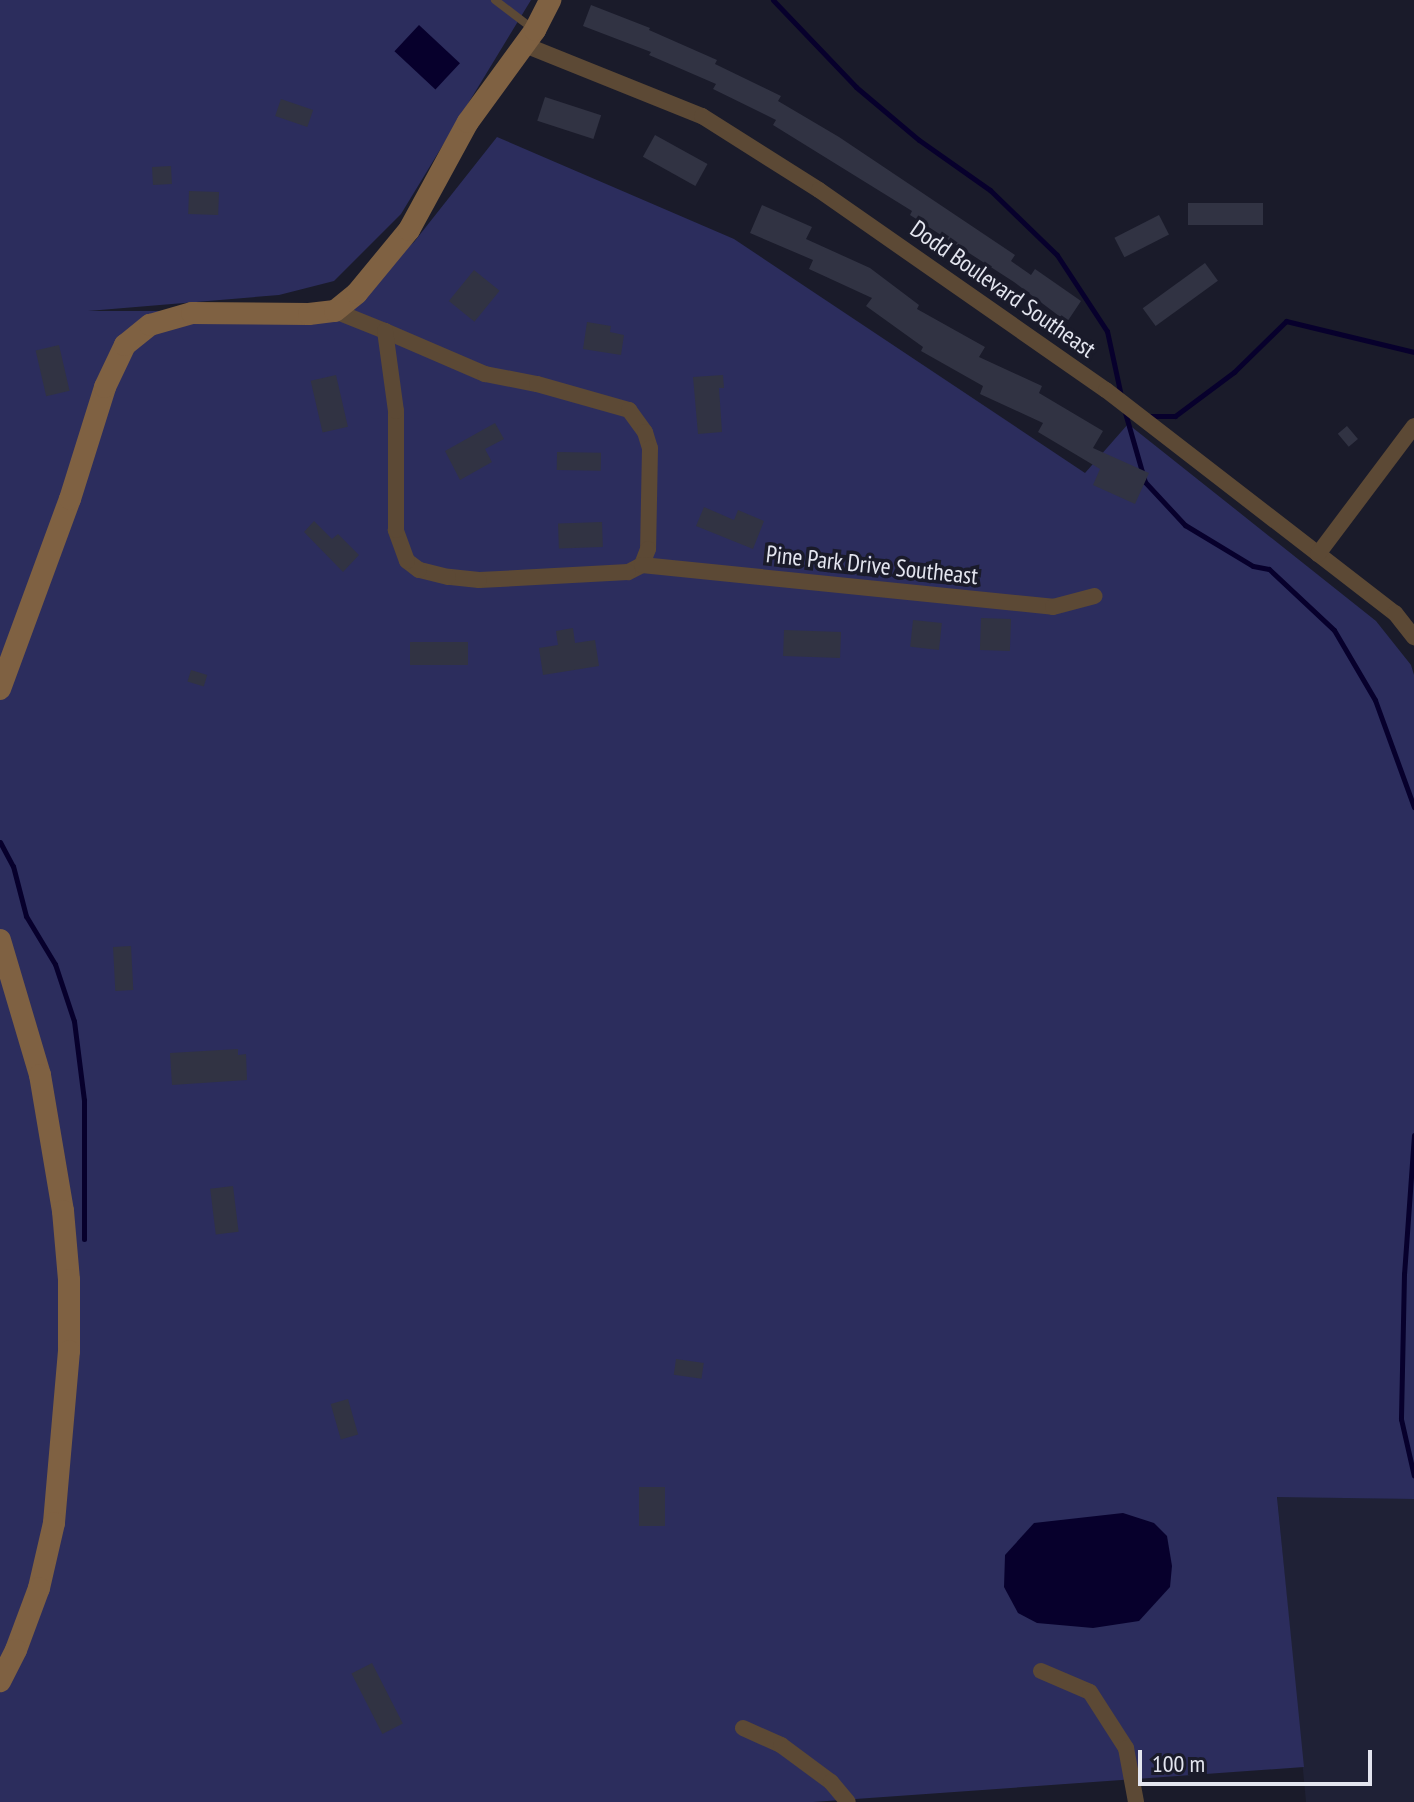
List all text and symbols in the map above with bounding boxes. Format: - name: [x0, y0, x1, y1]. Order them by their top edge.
- street label: Dodd Boulevard Southeast: [905, 214, 1101, 364]
- street label: Pine Park Drive Southeast: [764, 540, 980, 590]
- scale bar: [1142, 1734, 1376, 1784]
- text: 100 m: [1152, 1748, 1205, 1779]

